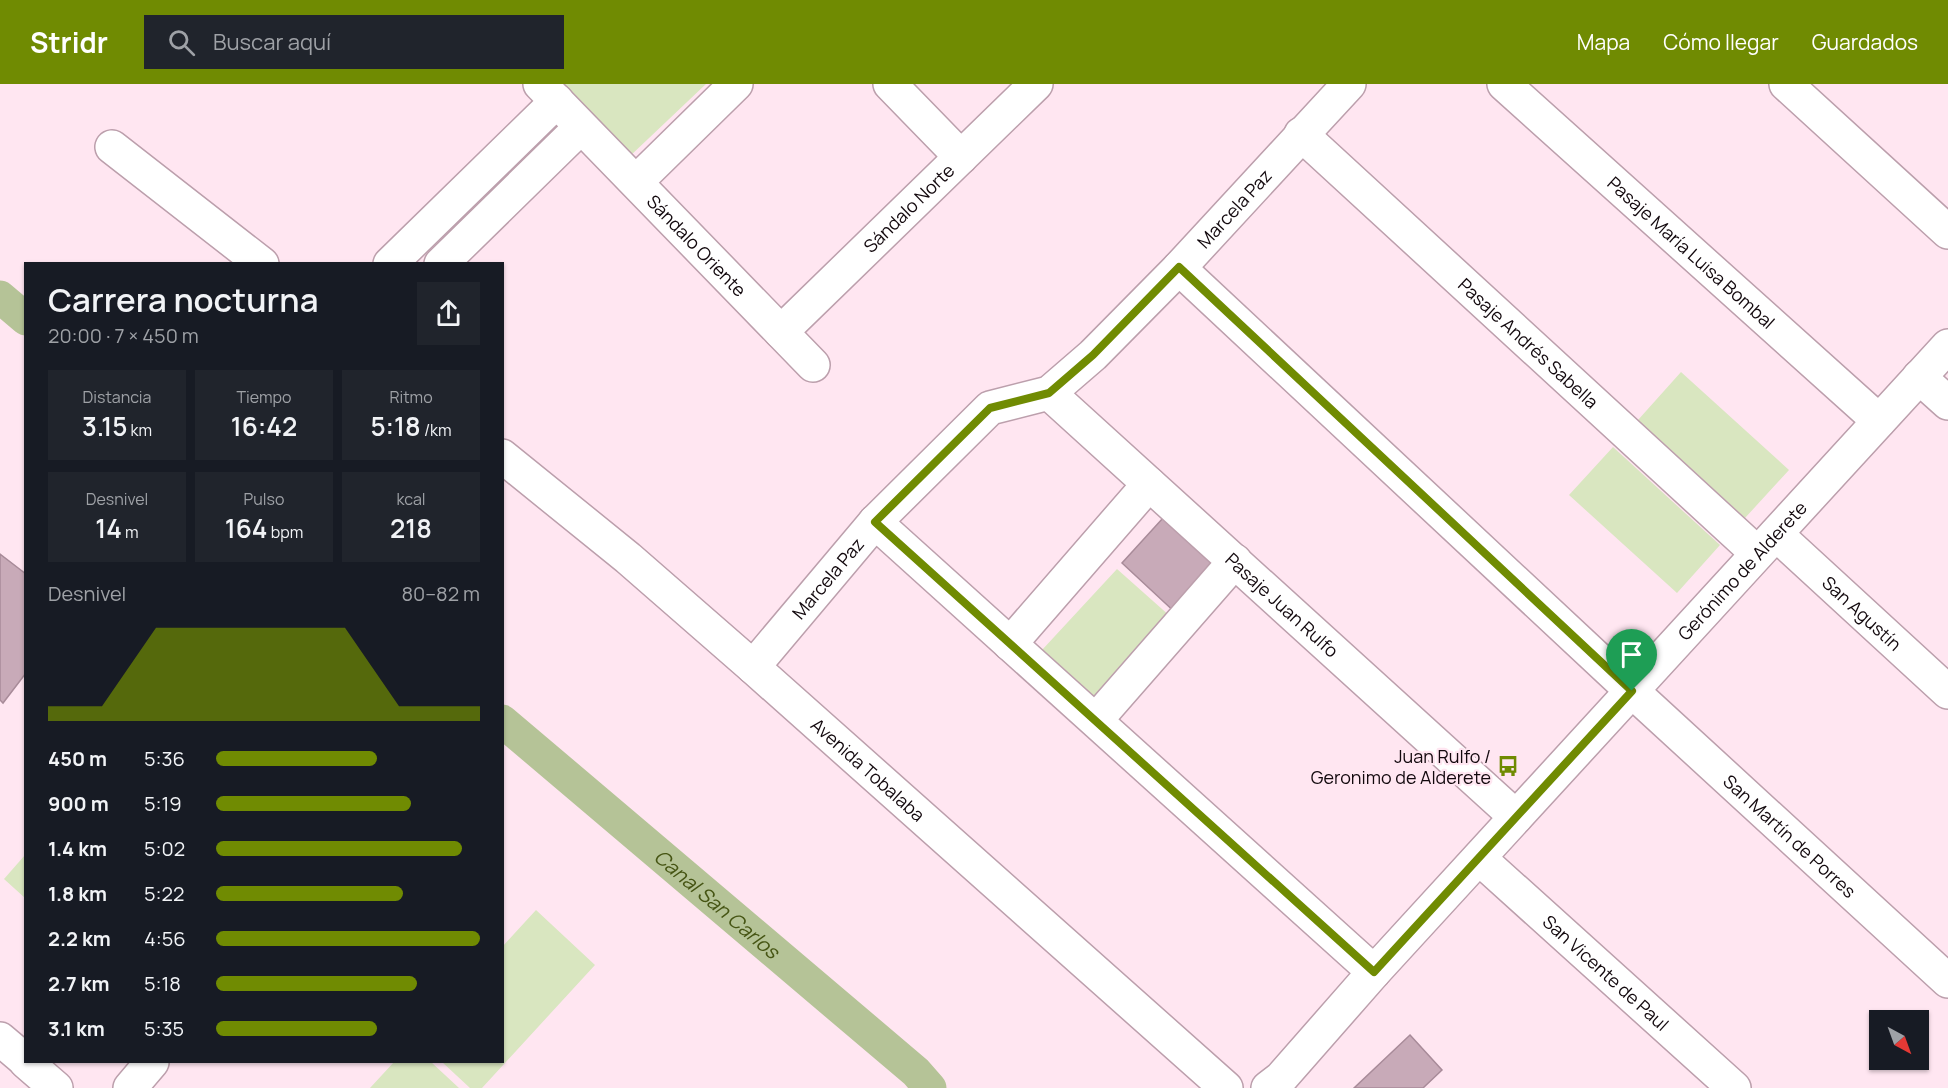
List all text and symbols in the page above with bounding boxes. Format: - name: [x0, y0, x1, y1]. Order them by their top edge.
- search box: [144, 15, 564, 69]
- text: Stridr: [30, 23, 108, 61]
- icon: search: [165, 26, 198, 59]
- text: Buscar aquí: [213, 27, 331, 57]
- text: Mapa: [1577, 28, 1630, 56]
- text: Cómo llegar: [1663, 28, 1779, 56]
- text: Guardados: [1812, 28, 1918, 56]
- street label: Sándalo Norte: [858, 158, 959, 258]
- street label: Marcela Paz: [1192, 164, 1277, 253]
- street label: Pasaje María Luisa Bombal: [1603, 171, 1780, 334]
- street label: Sándalo Oriente: [642, 189, 752, 301]
- street label: Pasaje Andrés Sabella: [1453, 273, 1604, 414]
- text: Carrera nocturna: [48, 277, 318, 322]
- button: share: [417, 282, 480, 345]
- text: 20:00 · 7 × 450 m: [48, 322, 199, 349]
- text: Distancia: [83, 386, 151, 408]
- text: Tiempo: [237, 386, 291, 408]
- text: Ritmo: [389, 386, 433, 408]
- text: 3.15: [82, 408, 127, 444]
- text: 16:42: [231, 408, 297, 444]
- text: 5:18: [370, 408, 421, 444]
- text: km: [127, 419, 152, 441]
- text: /km: [421, 419, 452, 441]
- text: Desnivel: [86, 488, 148, 510]
- text: Pulso: [244, 488, 284, 510]
- text: kcal: [396, 488, 426, 510]
- street label: Gerónimo de Alderete: [1672, 496, 1812, 645]
- text: 14: [95, 510, 122, 546]
- text: 164: [225, 510, 268, 546]
- text: 218: [390, 510, 432, 546]
- text: m: [122, 521, 139, 543]
- text: bpm: [268, 521, 303, 543]
- street label: Marcela Paz: [786, 532, 869, 624]
- street label: Pasaje Juan Rulfo: [1221, 547, 1344, 662]
- street label: San Agustín: [1817, 571, 1907, 656]
- text: Desnivel: [48, 580, 126, 607]
- text: 80–82 m: [401, 580, 480, 607]
- pin: [1606, 629, 1657, 691]
- icon: arrive: [1615, 638, 1648, 671]
- street label: Avenida Tobalaba: [806, 712, 930, 826]
- place label: Juan Rulfo / Geronimo de Alderete: [1311, 744, 1491, 789]
- text: 450 m: [48, 745, 107, 772]
- text: 5:36: [144, 745, 185, 772]
- bus stop icon: Juan Rulfo / Geronimo de Alderete: [1496, 754, 1520, 778]
- street label: San Martín de Porres: [1718, 769, 1861, 903]
- text: 900 m: [48, 790, 109, 817]
- text: 5:19: [144, 790, 182, 817]
- text: 1.4 km: [48, 835, 107, 862]
- text: 5:02: [144, 835, 185, 862]
- water label: Canal San Carlos: [649, 843, 786, 965]
- text: 1.8 km: [48, 880, 107, 907]
- text: 5:22: [144, 880, 184, 907]
- street label: San Vicente de Paul: [1538, 909, 1674, 1036]
- text: 2.2 km: [48, 925, 111, 952]
- text: 4:56: [144, 925, 186, 952]
- text: 2.7 km: [48, 970, 109, 997]
- text: 5:18: [144, 970, 181, 997]
- north arrow: [1869, 1010, 1929, 1070]
- map controls: [1869, 1010, 1929, 1070]
- text: 3.1 km: [48, 1015, 105, 1042]
- text: 5:35: [144, 1015, 184, 1042]

